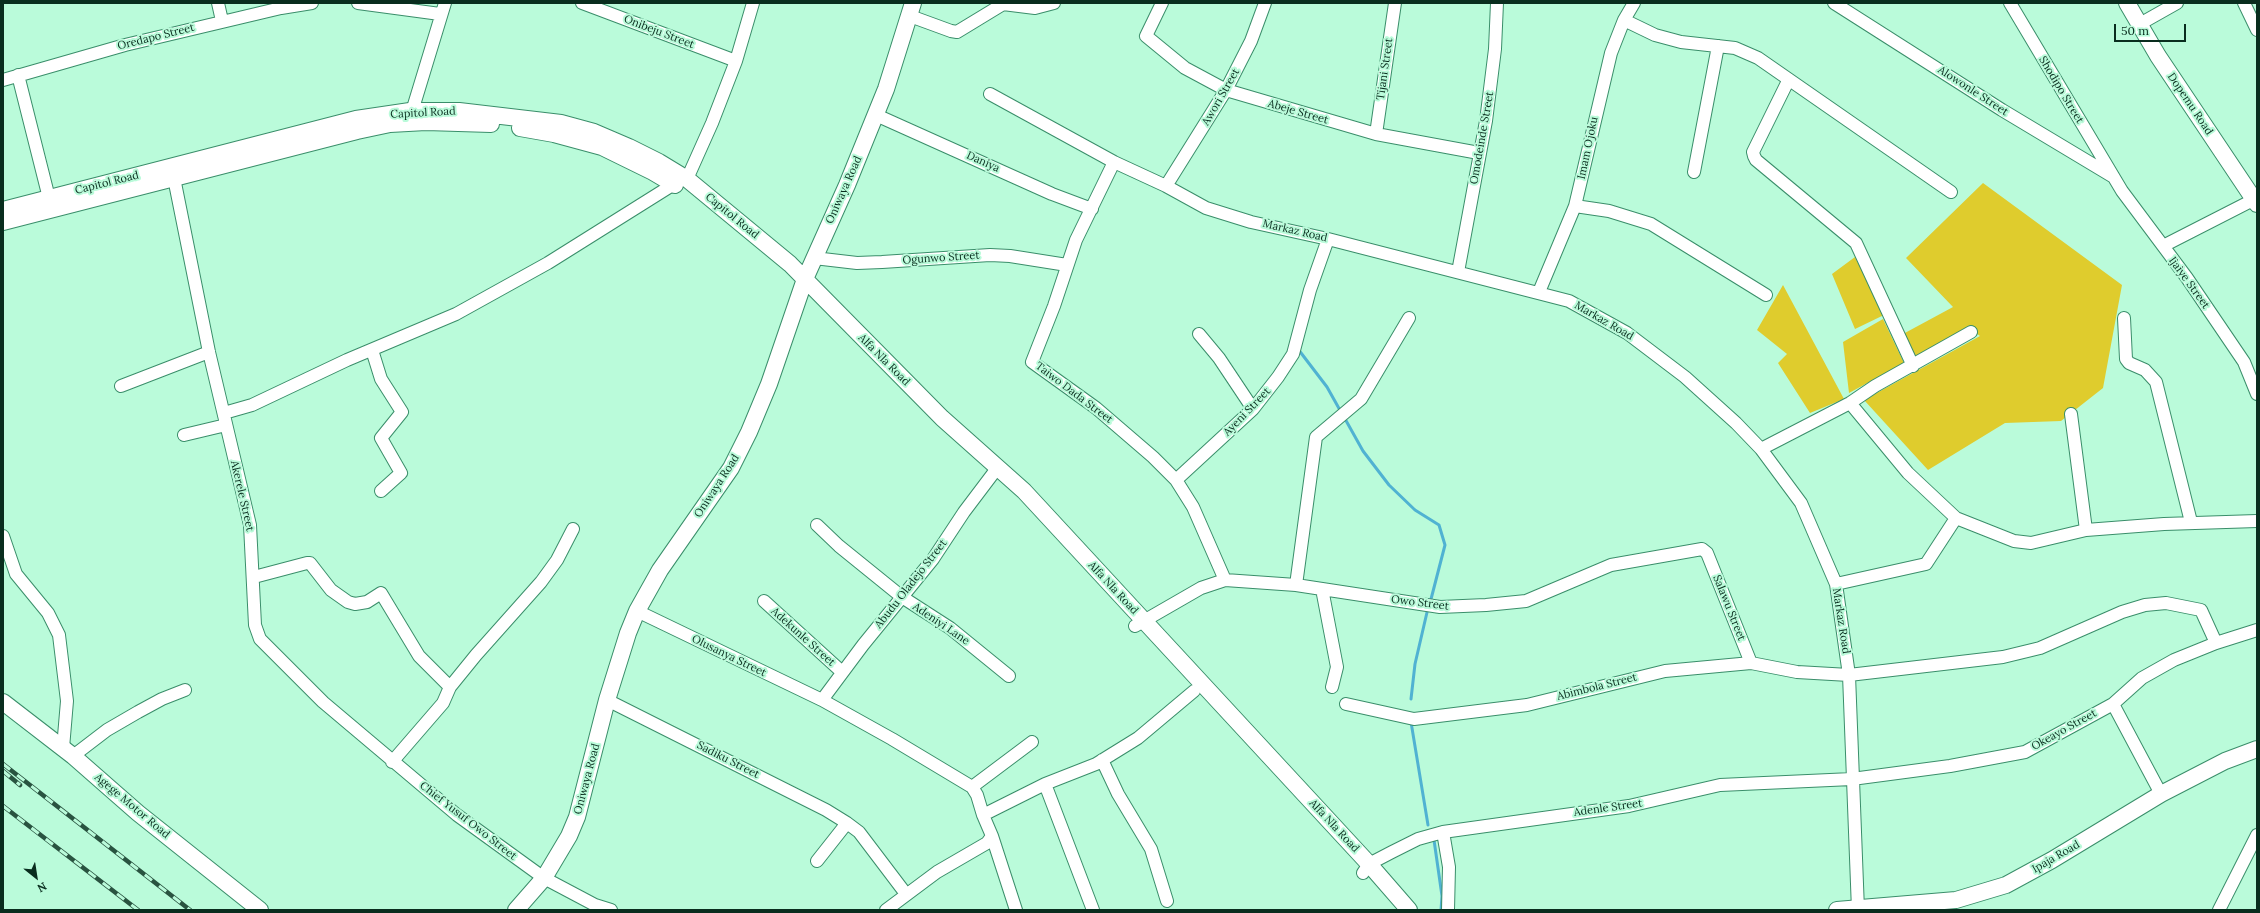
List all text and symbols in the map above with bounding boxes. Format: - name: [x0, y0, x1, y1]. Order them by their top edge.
- street label: Onibeju Street: [622, 13, 696, 51]
- scale bar: [2116, 16, 2188, 42]
- street label: Oredapo Street: [116, 21, 196, 53]
- text: 50 m: [2121, 23, 2149, 38]
- street label: Tijani Street: [1374, 37, 1396, 101]
- street label: Shodipo Street: [2036, 54, 2086, 126]
- street label: Alowonle Street: [1935, 63, 2011, 119]
- street label: Awori Street: [1199, 66, 1243, 128]
- street label: Dopemu Road: [2164, 70, 2216, 138]
- street label: Omodeinde Street: [1467, 91, 1497, 185]
- street label: Abeje Street: [1266, 97, 1330, 127]
- street label: Capitol Road: [390, 105, 456, 121]
- street label: Imam Ojoku: [1575, 116, 1601, 180]
- street label: Daniya: [964, 149, 1002, 175]
- street label: Oniwaya Road: [823, 154, 865, 226]
- street label: Capitol Road: [74, 169, 140, 197]
- street label: Capitol Road: [702, 190, 762, 242]
- street label: Markaz Road: [1261, 217, 1329, 245]
- street label: Ogunwo Street: [902, 249, 980, 267]
- street label: Ijaiye Street: [2166, 254, 2212, 312]
- street label: Markaz Road: [1572, 299, 1636, 343]
- street label: Alfa Nla Road: [855, 331, 913, 389]
- street label: Taiwo Dada Street: [1033, 360, 1115, 426]
- street label: Ayeni Street: [1221, 385, 1273, 439]
- street label: Oniwaya Road: [692, 452, 742, 520]
- street label: Akerele Street: [227, 459, 257, 533]
- street label: Abudu Oladejo Street: [872, 537, 950, 631]
- street label: Alfa Nla Road: [1085, 559, 1141, 617]
- street label: Salawu Street: [1710, 573, 1748, 643]
- street label: Markaz Road: [1829, 587, 1853, 655]
- street label: Owo Street: [1390, 593, 1450, 613]
- street label: Adeniyi Lane: [910, 600, 972, 648]
- street label: Adekunle Street: [768, 605, 838, 669]
- street label: Olusanya Street: [690, 632, 768, 680]
- street label: Abimbola Street: [1556, 671, 1638, 703]
- street label: Okeayo Street: [2029, 707, 2099, 753]
- street label: Sadiku Street: [695, 739, 761, 781]
- street label: Oniwaya Road: [571, 742, 603, 816]
- street label: Agege Motor Road: [92, 771, 172, 841]
- street label: Chief Yusuf Owo Street: [417, 779, 519, 863]
- street label: Alfa Nla Road: [1306, 797, 1362, 855]
- street label: Adenle Street: [1573, 797, 1643, 819]
- street label: Ipaja Road: [2030, 838, 2082, 876]
- north arrow: [16, 857, 56, 897]
- text: N: [35, 879, 49, 896]

